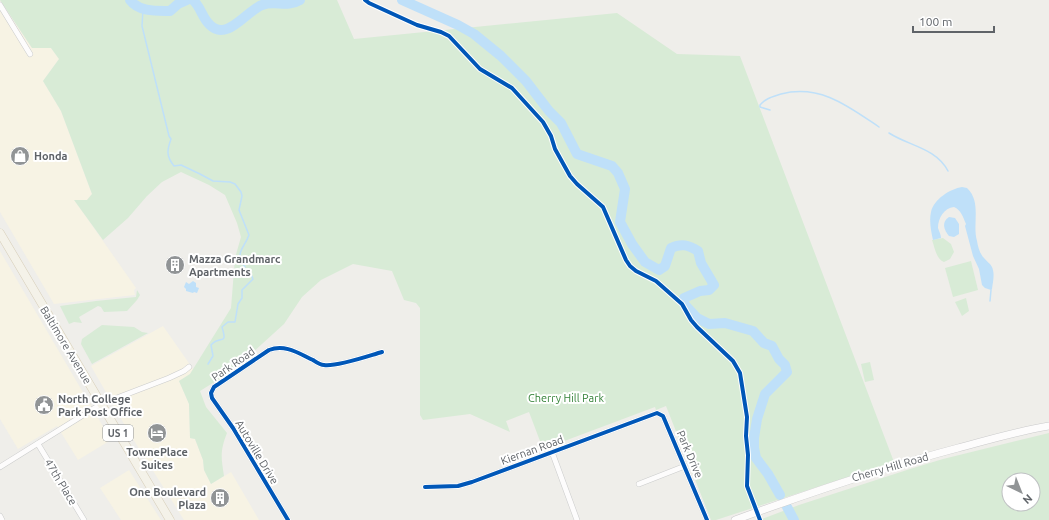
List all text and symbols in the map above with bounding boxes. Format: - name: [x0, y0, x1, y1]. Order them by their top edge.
- scale bar: [913, 8, 994, 34]
- text: 100 m: [919, 15, 952, 28]
- shop icon: Honda: [9, 145, 31, 167]
- place label: Honda: [34, 150, 68, 162]
- place label: Mazza Grandmarc Apartments: [189, 253, 281, 278]
- building icon: Mazza Grandmarc Apartments: [164, 254, 186, 276]
- street label: Baltimore Avenue: [38, 304, 94, 386]
- street label: Park Road: [209, 345, 257, 383]
- park label: Cherry Hill Park: [528, 392, 604, 404]
- place label: North College Park Post Office: [58, 393, 142, 418]
- public building icon: North College Park Post Office: [33, 394, 55, 416]
- street label: Autoville Drive: [233, 418, 281, 486]
- hotel icon: TownePlace Suites: [146, 422, 168, 444]
- road number: US 1: [103, 425, 133, 441]
- street label: Park Drive: [675, 428, 705, 480]
- street label: Kiernan Road: [499, 433, 565, 467]
- place label: TownePlace Suites: [126, 446, 188, 471]
- street label: Cherry Hill Road: [850, 450, 930, 484]
- street label: 47th Place: [43, 457, 79, 507]
- north arrow: [1001, 472, 1041, 512]
- place label: One Boulevard Plaza: [129, 486, 206, 511]
- building icon: One Boulevard Plaza: [209, 487, 231, 509]
- text: N: [1021, 492, 1035, 507]

